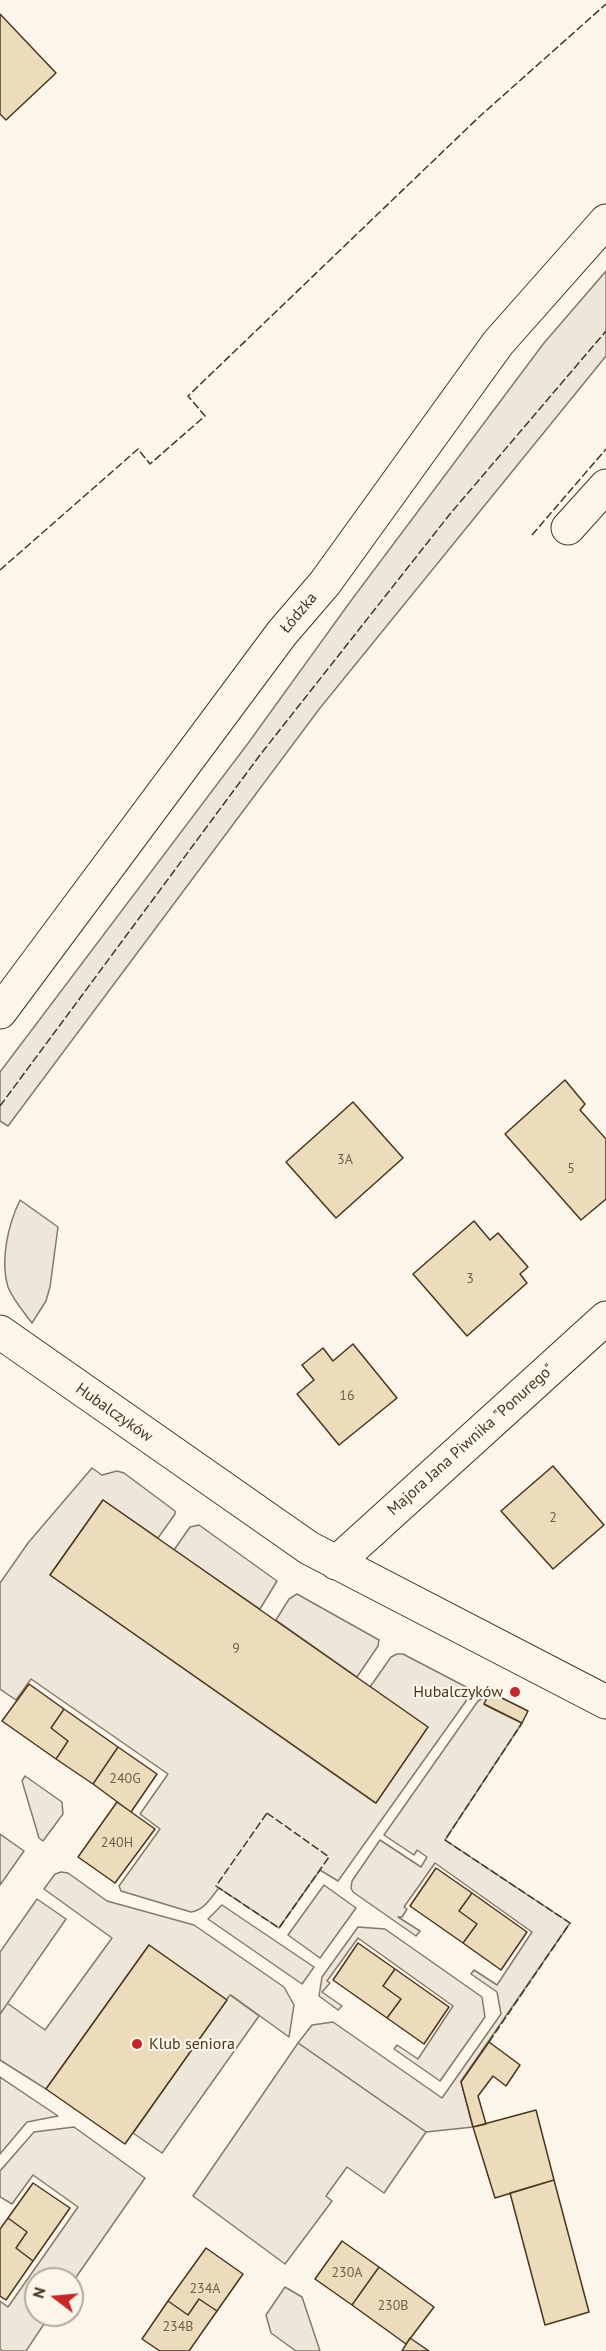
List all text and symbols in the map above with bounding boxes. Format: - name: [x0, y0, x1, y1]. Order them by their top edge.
- street label: Łódzka: [276, 589, 322, 637]
- house number: 3A: [337, 1152, 353, 1168]
- house number: 5: [567, 1161, 575, 1177]
- house number: 3: [466, 1271, 474, 1287]
- street label: Majora Jana Piwnika "Ponurego": [384, 1360, 558, 1520]
- street label: Hubalczyków: [72, 1379, 156, 1447]
- house number: 16: [339, 1388, 355, 1404]
- house number: 2: [549, 1510, 557, 1526]
- house number: 9: [232, 1641, 240, 1657]
- place label: Hubalczyków: [413, 1682, 503, 1702]
- marker: Hubalczyków: [508, 1685, 522, 1699]
- house number: 240G: [109, 1771, 141, 1787]
- house number: 240H: [101, 1835, 133, 1851]
- place label: Klub seniora: [149, 2034, 235, 2054]
- marker: Klub seniora: [130, 2037, 144, 2051]
- house number: 230A: [331, 2265, 363, 2281]
- north arrow: [24, 2267, 84, 2327]
- house number: 234A: [189, 2281, 221, 2297]
- text: N: [28, 2285, 50, 2300]
- house number: 230B: [377, 2298, 409, 2314]
- house number: 234B: [162, 2319, 194, 2335]

